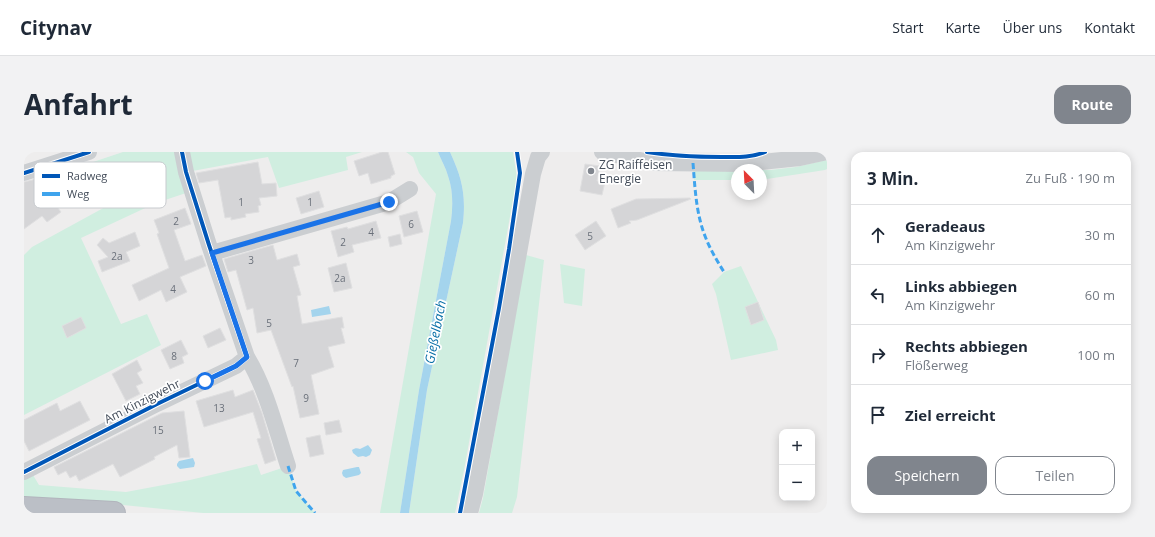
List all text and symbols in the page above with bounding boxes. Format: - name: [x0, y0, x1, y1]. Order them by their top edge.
- text: Citynav: [20, 15, 92, 41]
- text: Start: [892, 18, 924, 37]
- text: Karte: [946, 18, 980, 37]
- text: Über uns: [1002, 18, 1062, 37]
- text: Kontakt: [1084, 18, 1135, 37]
- text: Anfahrt: [24, 85, 133, 123]
- button: Route: [1054, 85, 1131, 124]
- place label: ZG Raiffeisen Energie: [599, 156, 672, 187]
- legend: [34, 162, 166, 208]
- north arrow: [731, 164, 767, 200]
- marker: ZG Raiffeisen Energie: [586, 166, 596, 176]
- text: 3 Min.: [867, 167, 918, 190]
- text: Radweg: [67, 168, 107, 183]
- text: Zu Fuß · 190 m: [1026, 169, 1115, 187]
- text: Weg: [67, 186, 89, 201]
- route end: [380, 193, 398, 211]
- house number: 1: [238, 195, 244, 209]
- house number: 1: [307, 195, 313, 209]
- house number: 2: [173, 214, 179, 228]
- text: Geradeaus: [905, 216, 985, 236]
- house number: 6: [408, 217, 414, 231]
- icon: ahead: [867, 224, 889, 246]
- house number: 4: [368, 225, 374, 239]
- text: 30 m: [1085, 226, 1115, 244]
- house number: 5: [587, 229, 593, 243]
- house number: 2: [340, 235, 346, 249]
- text: Am Kinzigwehr: [905, 236, 995, 254]
- house number: 2a: [111, 249, 123, 263]
- house number: 3: [248, 253, 254, 267]
- house number: 2a: [334, 271, 346, 285]
- text: Links abbiegen: [905, 276, 1017, 296]
- house number: 4: [170, 282, 176, 296]
- icon: left: [867, 284, 889, 306]
- text: 60 m: [1085, 286, 1115, 304]
- text: Am Kinzigwehr: [905, 296, 995, 314]
- water label: Gießelbach: [420, 299, 450, 365]
- house number: 5: [266, 316, 272, 330]
- text: Rechts abbiegen: [905, 336, 1028, 356]
- icon: right: [867, 344, 889, 366]
- text: 100 m: [1077, 346, 1115, 364]
- house number: 8: [171, 349, 177, 363]
- house number: 7: [293, 356, 299, 370]
- text: Flößerweg: [905, 356, 968, 374]
- route start: [196, 372, 214, 390]
- street label: Am Kinzigwehr: [101, 375, 183, 427]
- house number: 9: [303, 391, 309, 405]
- house number: 13: [213, 401, 225, 415]
- icon: arrive: [867, 404, 889, 426]
- text: Ziel erreicht: [905, 405, 996, 425]
- house number: 15: [152, 423, 164, 437]
- map controls: [779, 429, 815, 501]
- button: +: [779, 429, 815, 465]
- button: Speichern: [867, 456, 987, 495]
- button: Teilen: [995, 456, 1115, 495]
- button: −: [779, 465, 815, 501]

